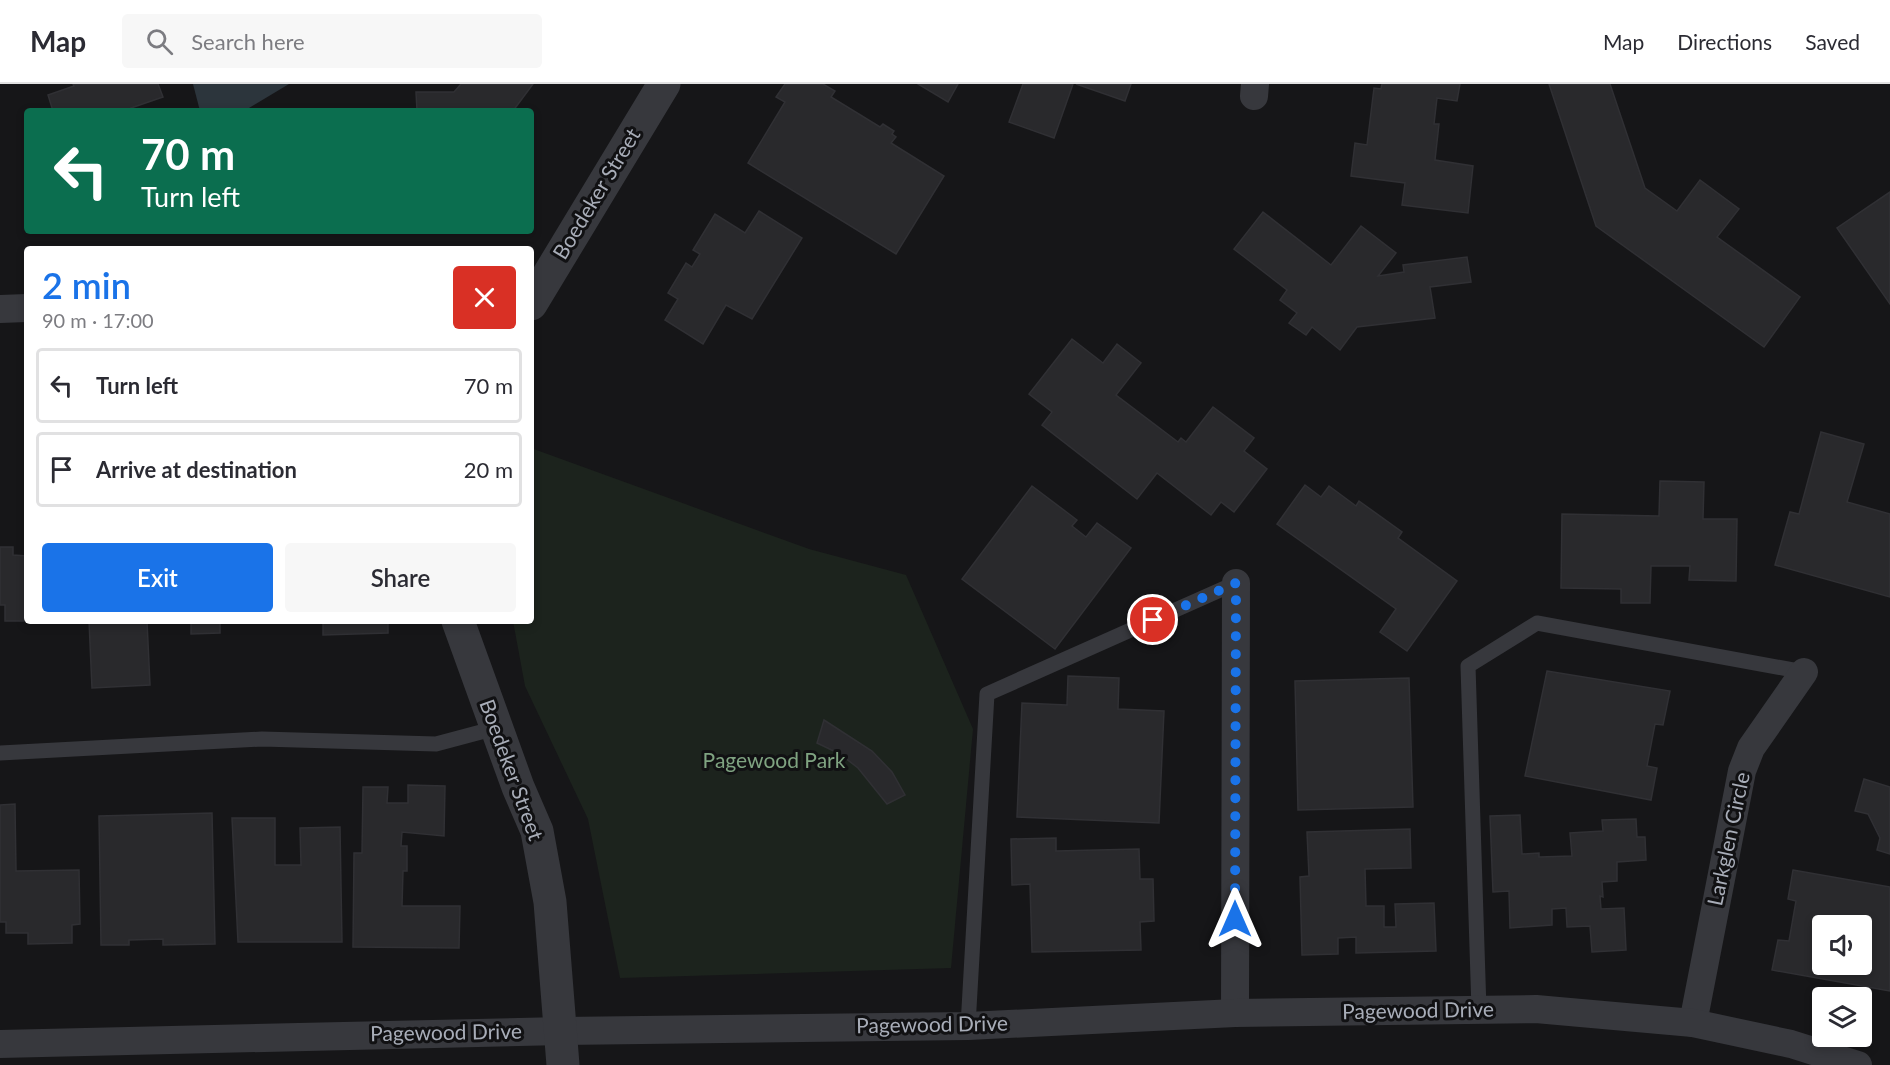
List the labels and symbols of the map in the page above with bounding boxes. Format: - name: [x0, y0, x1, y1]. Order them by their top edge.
- street label: Boedeker Street: [547, 123, 645, 263]
- pin: [1127, 594, 1178, 645]
- street label: Boedeker Street: [475, 696, 550, 844]
- park label: Pagewood Park: [703, 747, 846, 772]
- street label: Larkglen Circle: [1701, 770, 1754, 908]
- position arrow: [1203, 887, 1267, 951]
- street label: Pagewood Drive: [1342, 996, 1494, 1023]
- street label: Pagewood Drive: [856, 1010, 1008, 1037]
- street label: Pagewood Drive: [370, 1018, 522, 1045]

